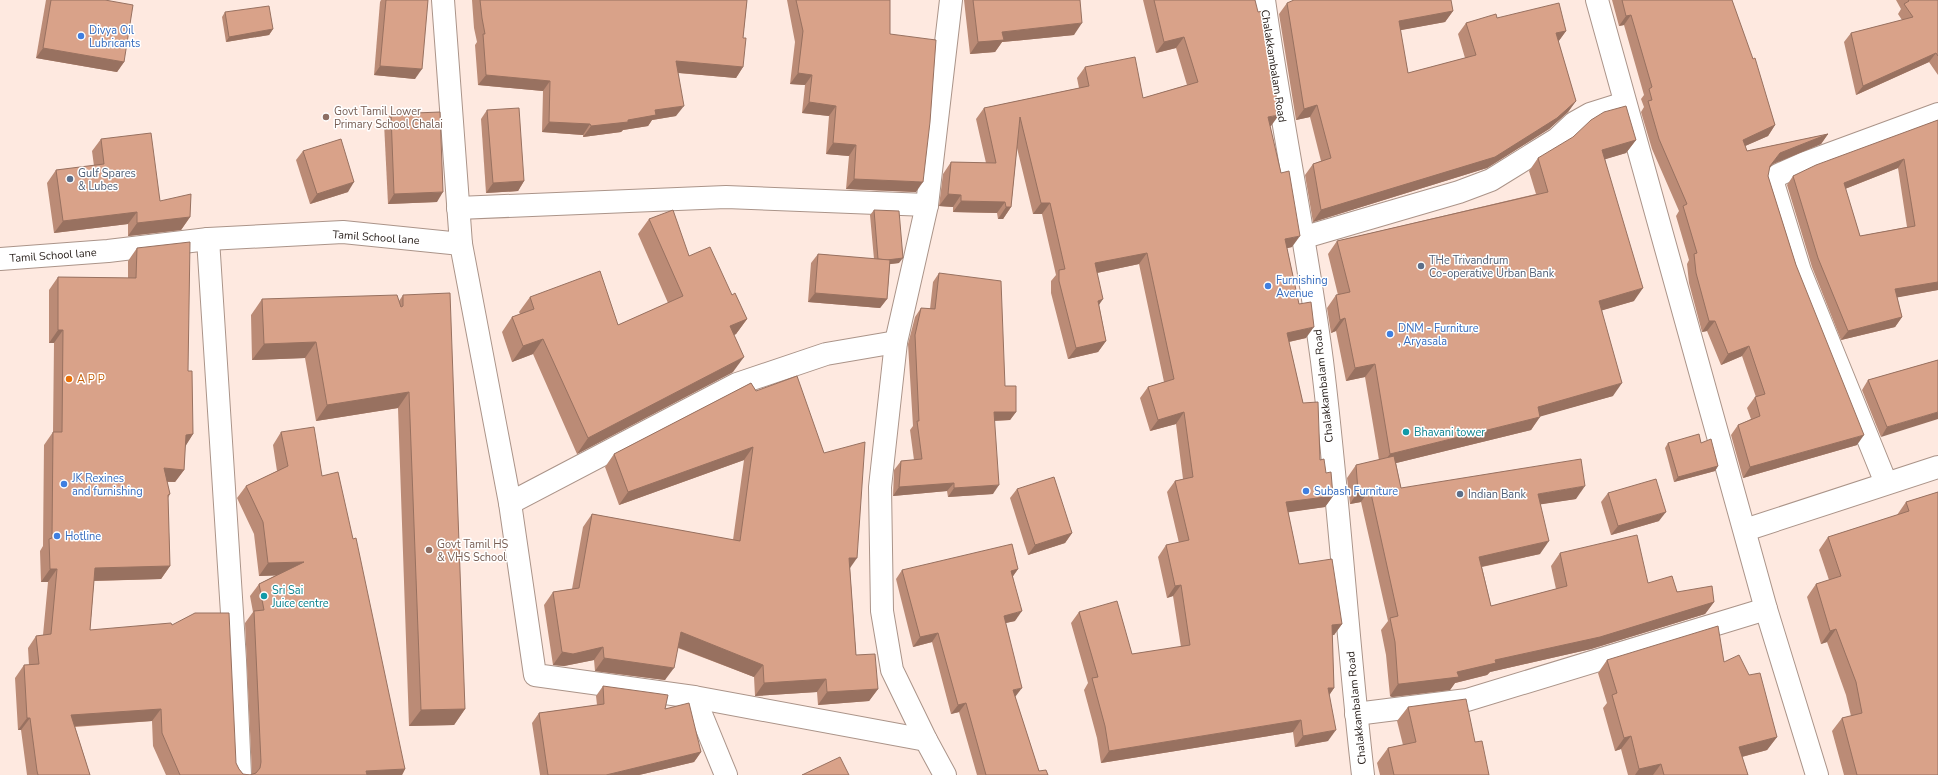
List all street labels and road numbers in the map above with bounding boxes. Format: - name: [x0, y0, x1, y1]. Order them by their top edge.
- street label: Chalakkambalam Road: [1257, 9, 1290, 124]
- street label: Tamil School lane: [332, 227, 420, 248]
- street label: Tamil School lane: [9, 245, 97, 266]
- street label: Chalakkambalam Road: [1310, 329, 1337, 443]
- street label: Chalakkambalam Road: [1343, 651, 1370, 765]

